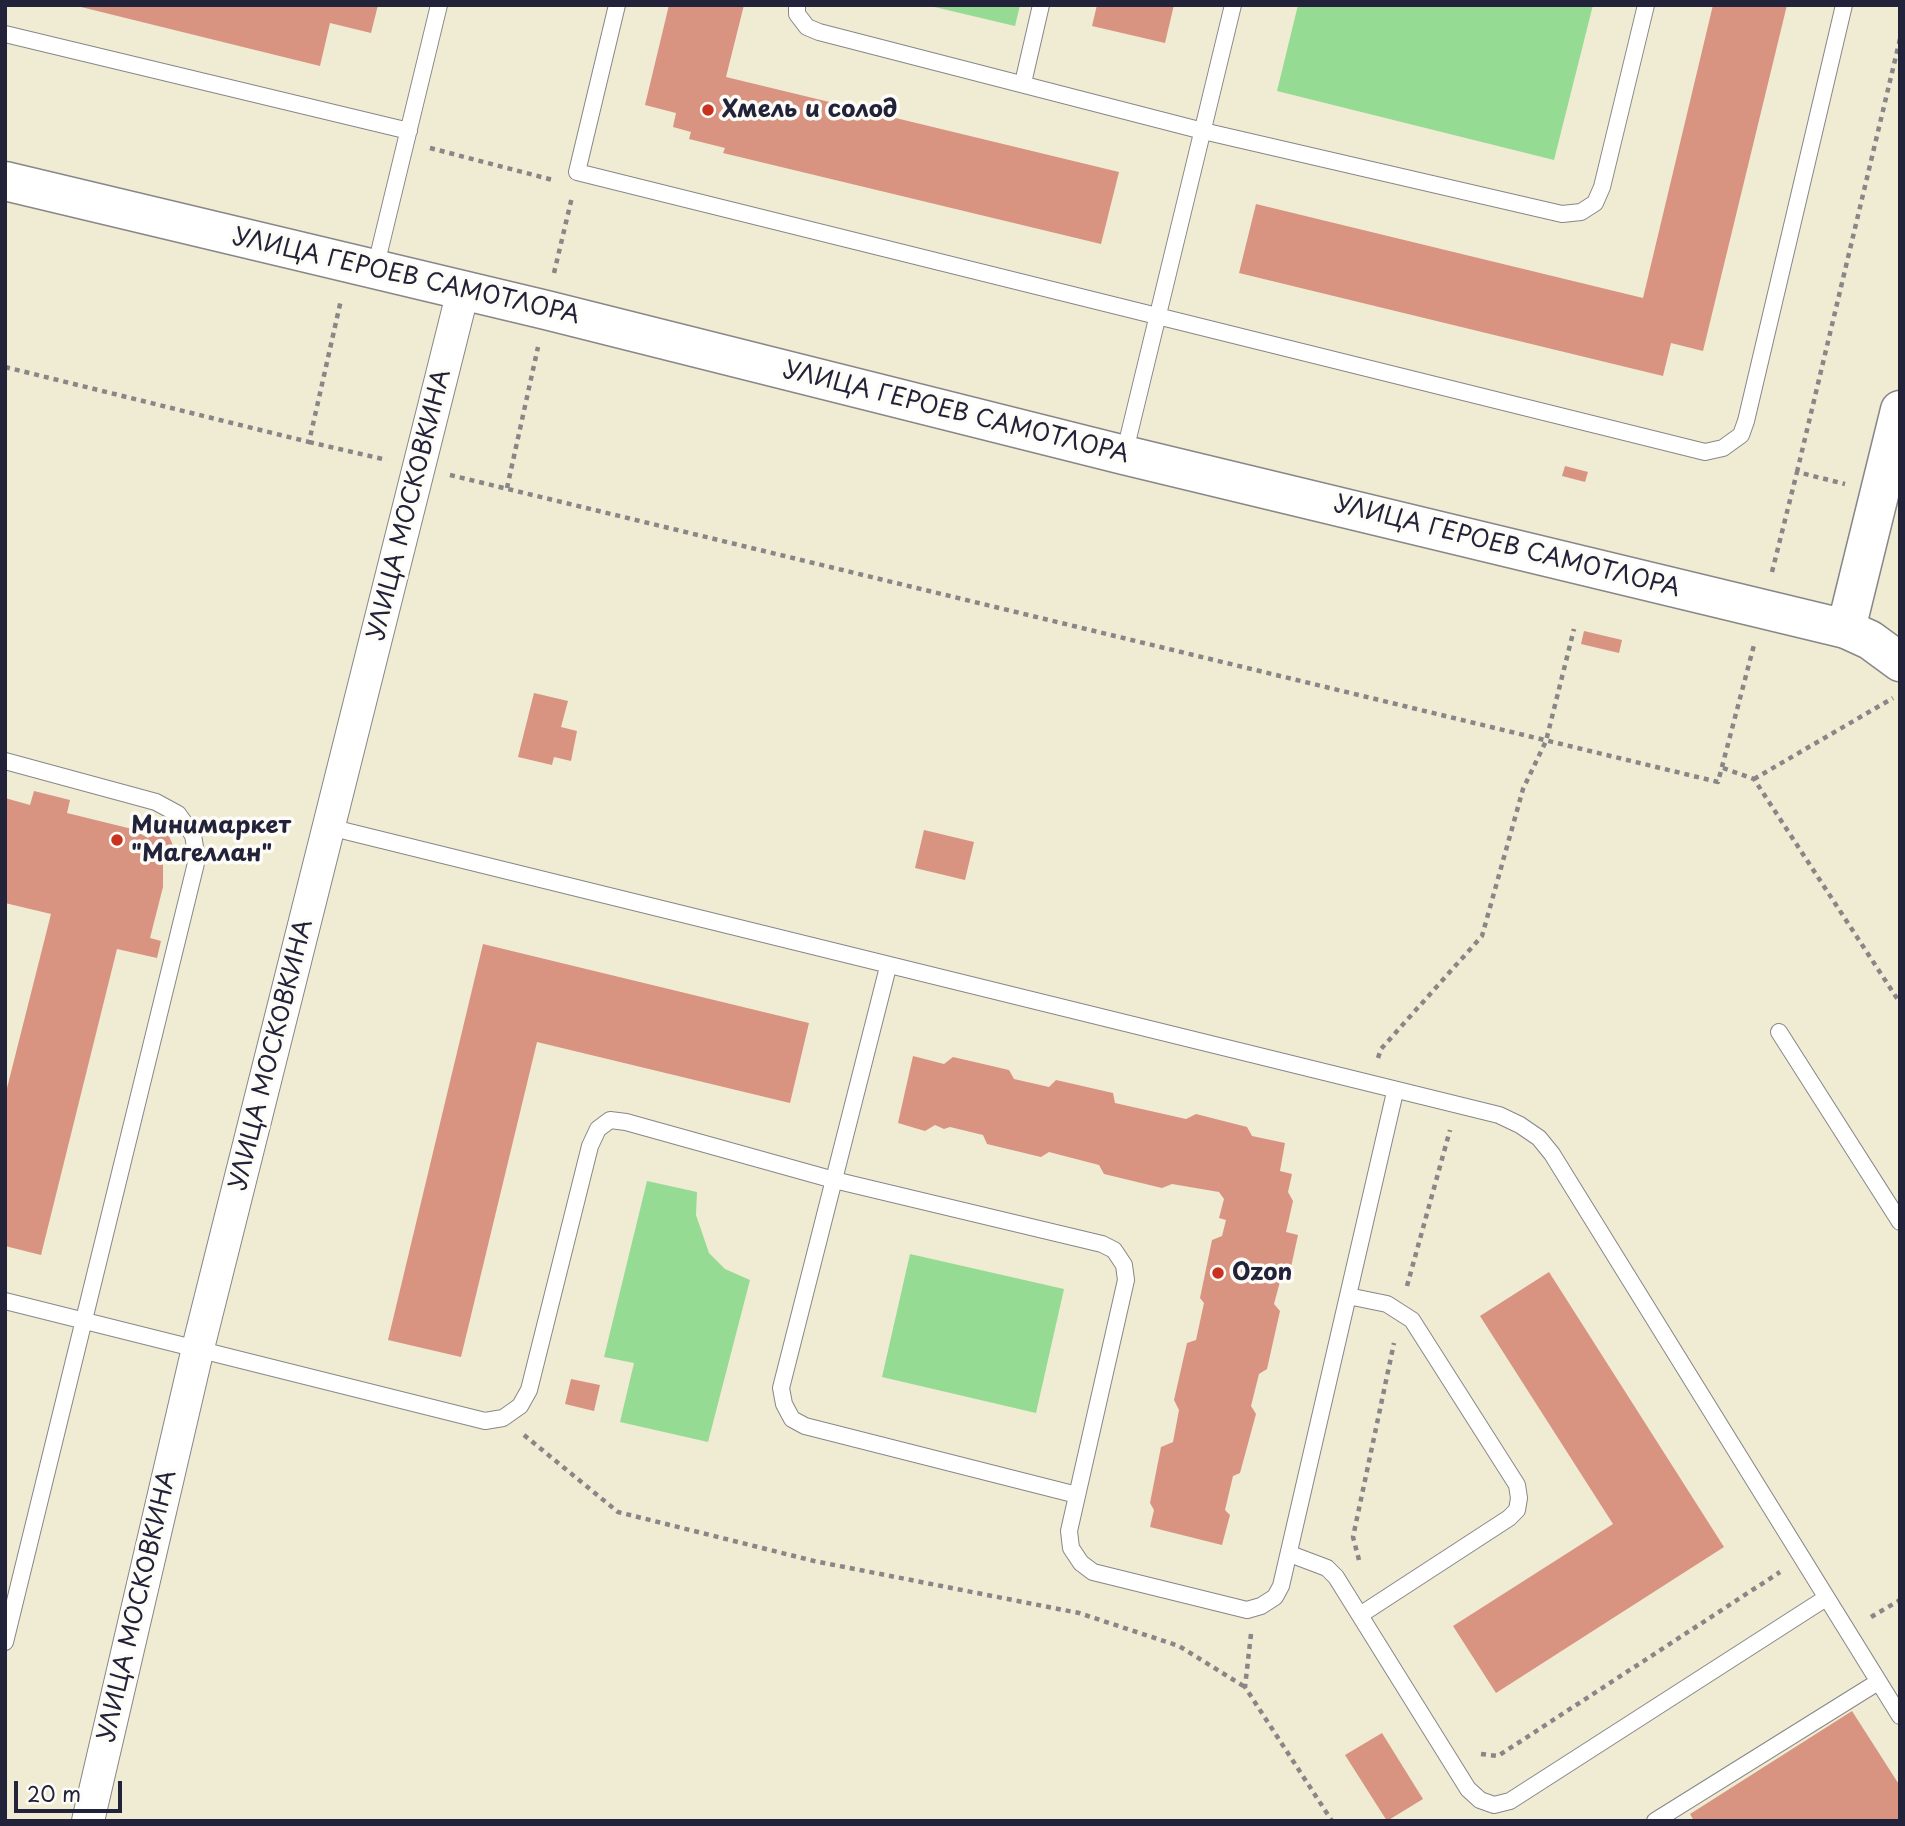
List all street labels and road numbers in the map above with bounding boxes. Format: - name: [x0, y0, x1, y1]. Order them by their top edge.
- street label: УЛИЦА ГЕРОЕВ САМОТЛОРА: [230, 223, 582, 331]
- street label: УЛИЦА ГЕРОЕВ САМОТЛОРА: [780, 356, 1132, 470]
- street label: УЛИЦА МОСКОВКИНА: [362, 367, 458, 643]
- street label: УЛИЦА ГЕРОЕВ САМОТЛОРА: [1331, 490, 1683, 604]
- street label: УЛИЦА МОСКОВКИНА: [224, 917, 320, 1193]
- street label: УЛИЦА МОСКОВКИНА: [93, 1467, 183, 1745]

